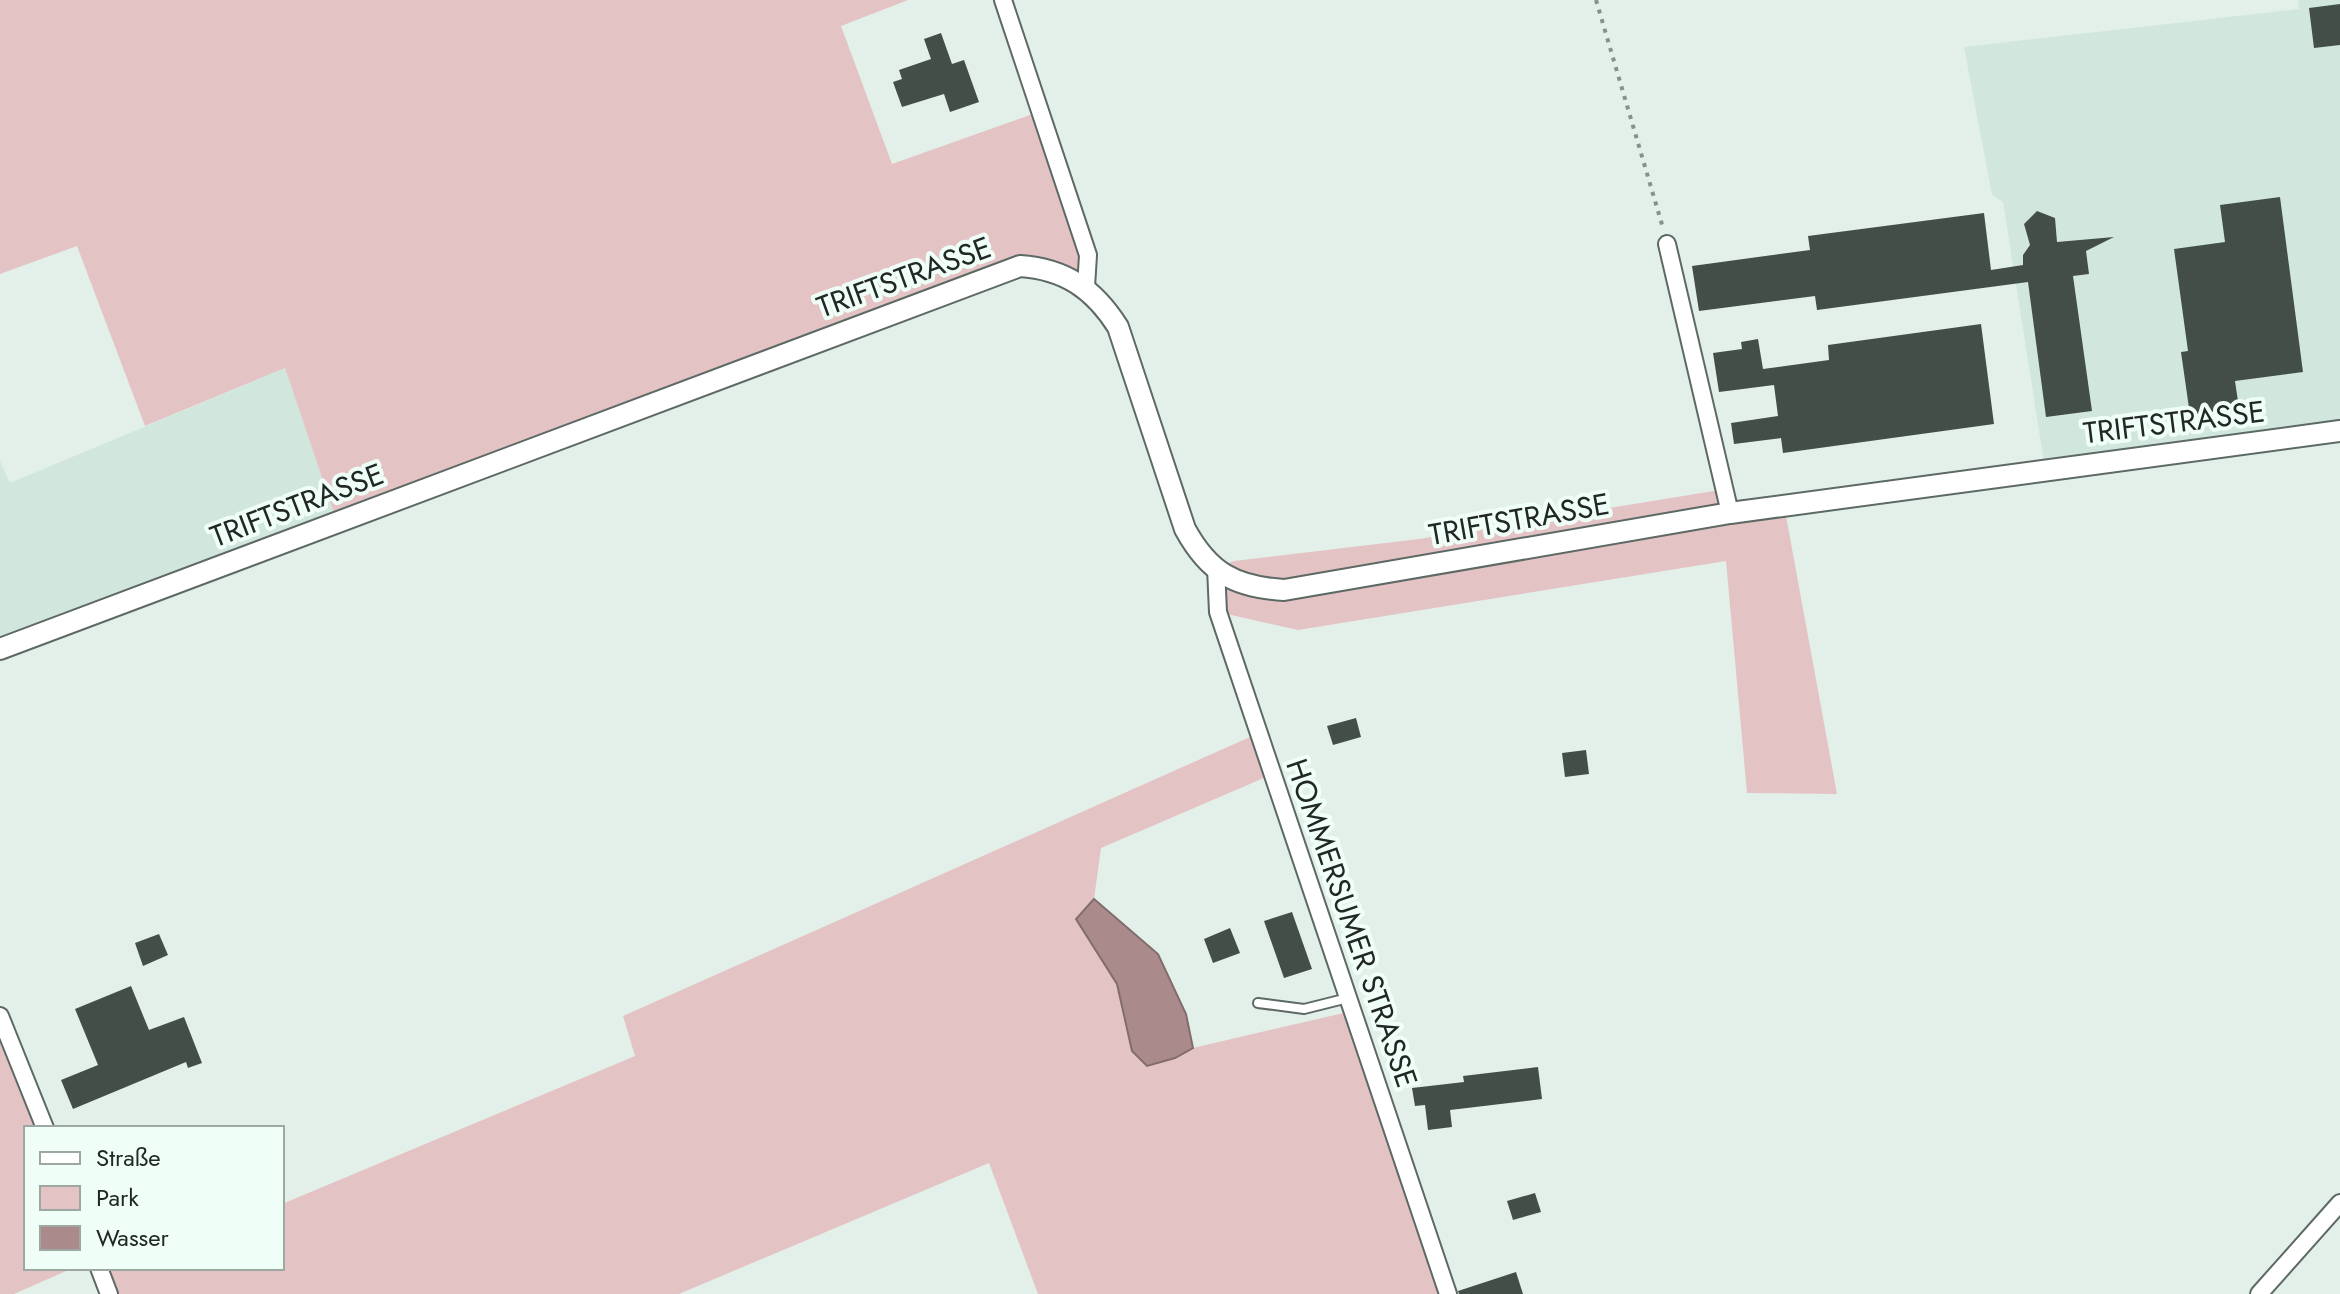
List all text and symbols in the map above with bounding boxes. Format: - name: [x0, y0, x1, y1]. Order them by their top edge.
- street label: TRIFTSTRASSE: [811, 226, 997, 328]
- street label: TRIFTSTRASSE: [2081, 390, 2267, 454]
- street label: TRIFTSTRASSE: [204, 452, 390, 558]
- street label: TRIFTSTRASSE: [1425, 482, 1613, 556]
- street label: HOMMERSUMER STRASSE: [1275, 753, 1429, 1093]
- legend: [24, 1126, 284, 1270]
- text: Straße: [96, 1140, 161, 1175]
- text: Park: [96, 1180, 139, 1215]
- text: Wasser: [96, 1220, 170, 1255]

